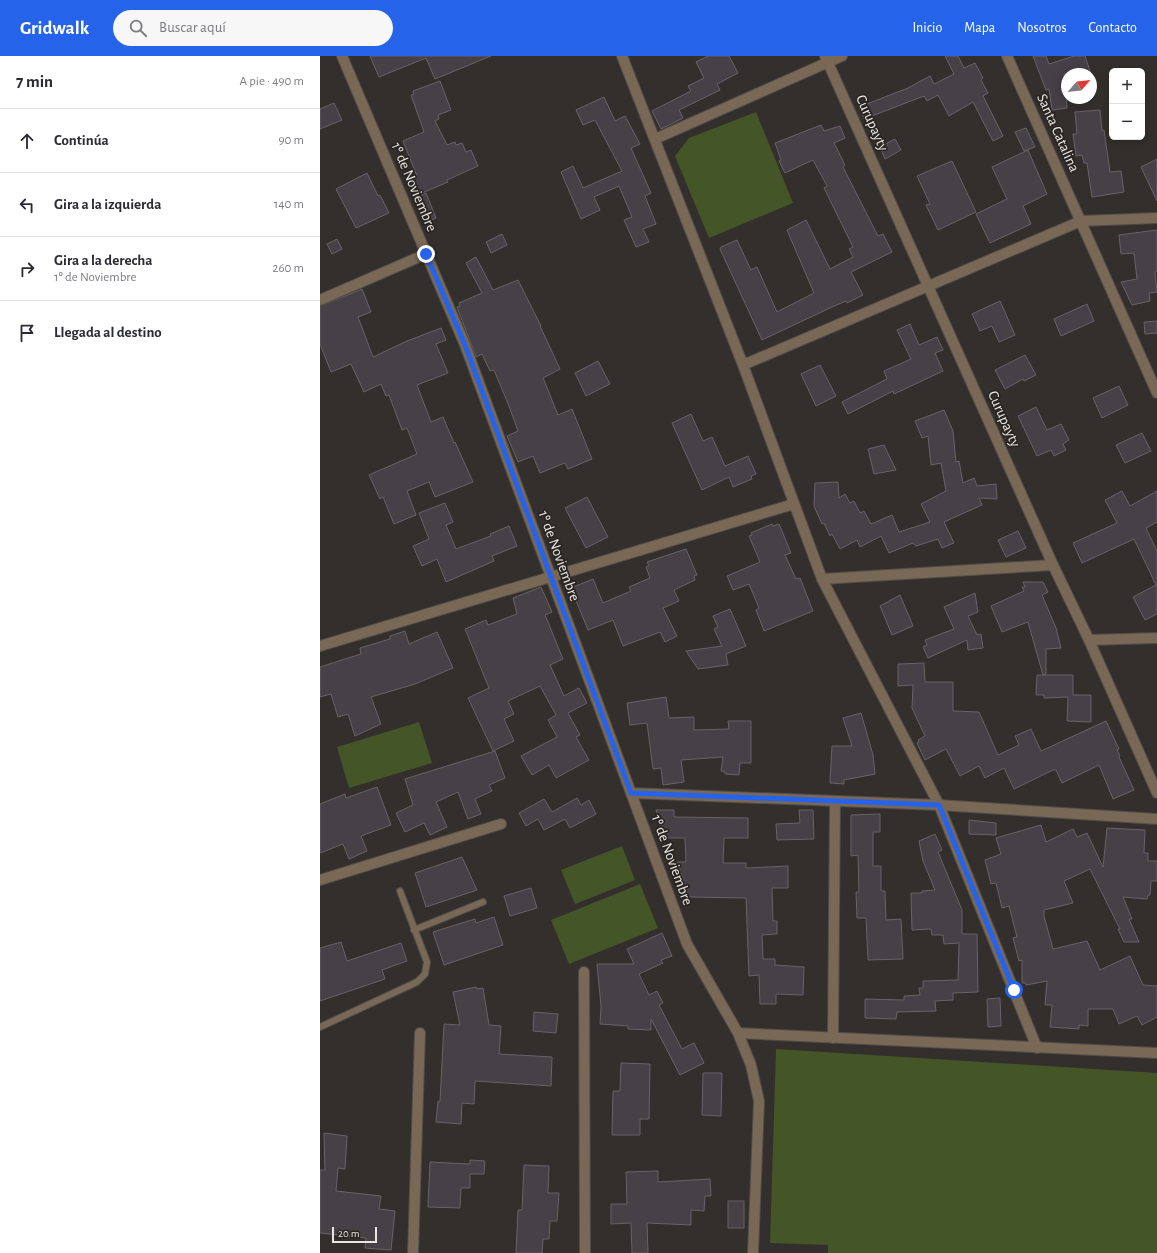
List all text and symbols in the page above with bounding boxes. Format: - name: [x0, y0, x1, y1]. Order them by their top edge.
- search box: [113, 10, 393, 46]
- icon: search: [127, 17, 149, 39]
- text: Gridwalk: [20, 19, 89, 38]
- text: Buscar aquí: [159, 20, 226, 35]
- text: Inicio: [912, 21, 942, 35]
- text: Mapa: [964, 21, 995, 35]
- text: Nosotros: [1017, 21, 1067, 35]
- text: Contacto: [1089, 21, 1137, 35]
- north arrow: [1061, 68, 1097, 104]
- map controls: [1109, 68, 1145, 140]
- button: +: [1109, 68, 1145, 104]
- text: 7 min: [16, 73, 53, 90]
- text: A pie · 490 m: [240, 75, 304, 88]
- street label: Santa Catalina: [1034, 92, 1082, 174]
- street label: Curupayty: [853, 93, 891, 154]
- button: −: [1109, 104, 1145, 140]
- icon: ahead: [16, 130, 38, 152]
- text: Continúa: [54, 133, 109, 148]
- text: 90 m: [278, 134, 304, 147]
- street label: 1º de Noviembre: [388, 140, 440, 234]
- icon: left: [16, 194, 38, 216]
- text: Gira a la izquierda: [54, 197, 161, 212]
- text: 140 m: [274, 198, 304, 211]
- route end: [417, 245, 435, 263]
- text: Gira a la derecha: [54, 253, 153, 268]
- icon: right: [16, 258, 38, 280]
- text: 260 m: [273, 262, 304, 275]
- text: 1º de Noviembre: [54, 271, 137, 284]
- icon: arrive: [16, 322, 38, 344]
- text: Llegada al destino: [54, 325, 162, 340]
- street label: Curupayty: [985, 389, 1023, 450]
- street label: 1º de Noviembre: [536, 509, 582, 603]
- street label: 1º de Noviembre: [649, 813, 695, 907]
- route start: [1005, 981, 1023, 999]
- scale bar: [332, 1225, 377, 1244]
- text: 20 m: [338, 1228, 359, 1239]

